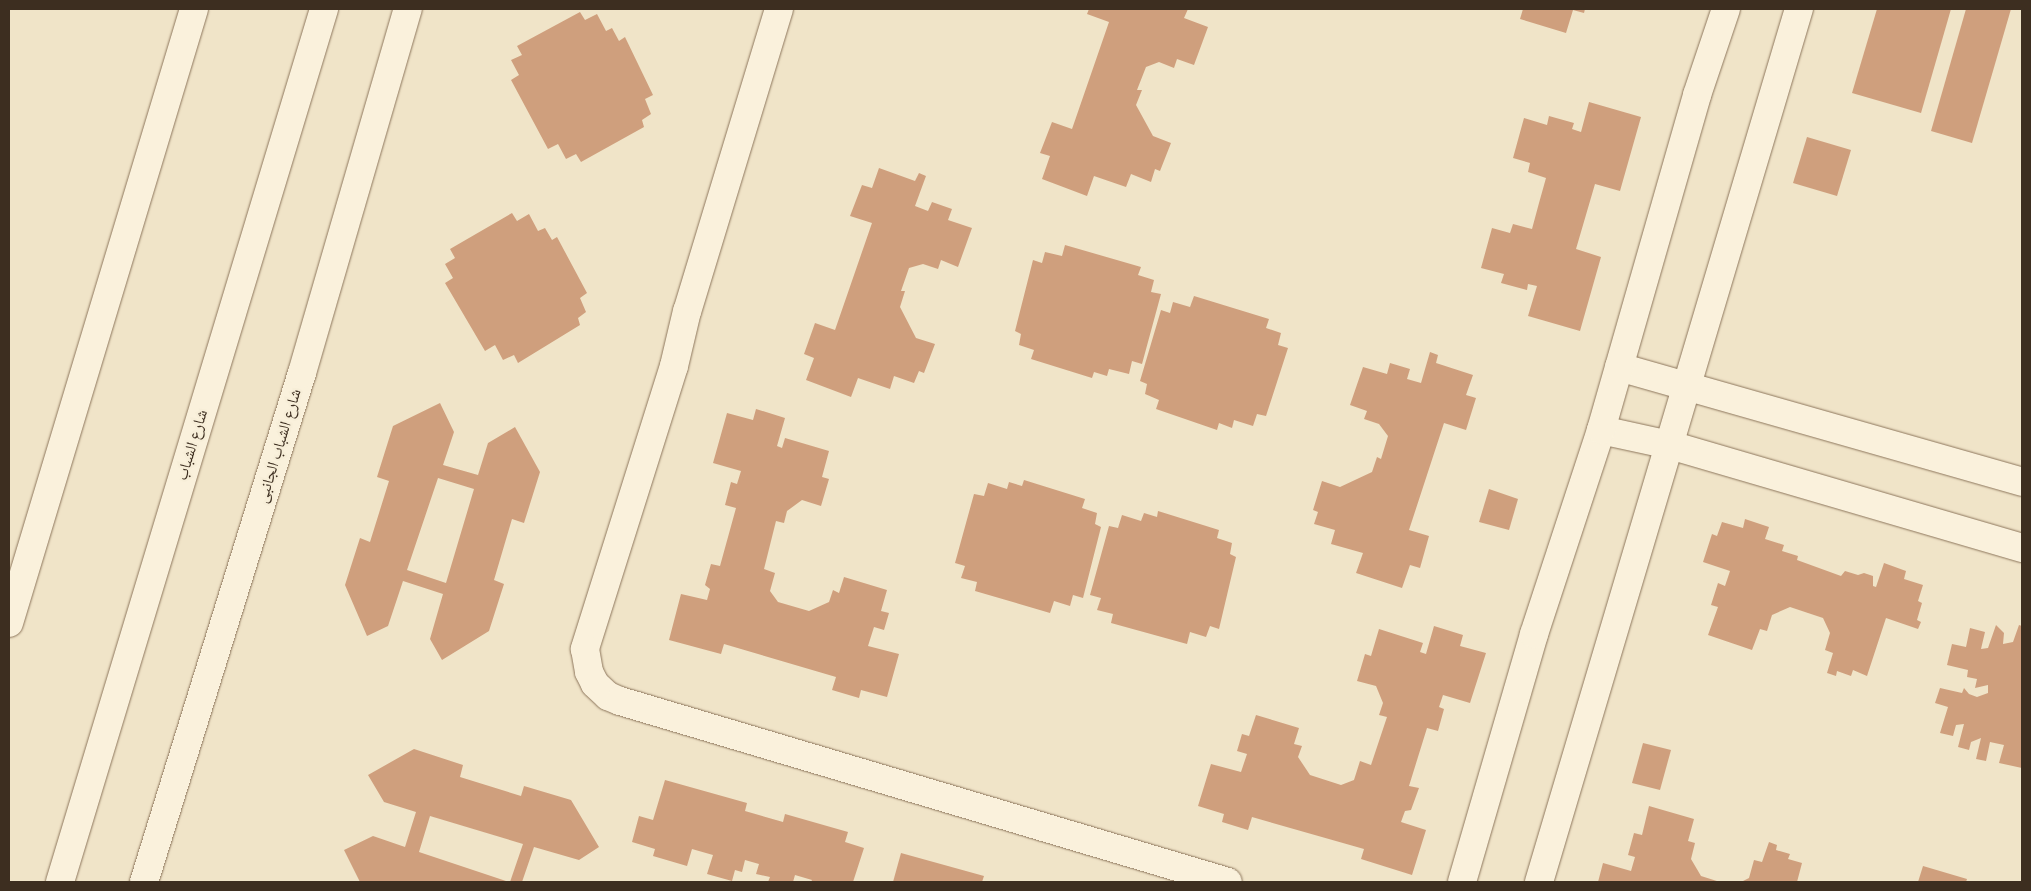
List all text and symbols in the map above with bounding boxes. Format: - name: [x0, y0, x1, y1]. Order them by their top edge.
- street label: شارع الشباب الجانبى: [252, 387, 306, 505]
- street label: شارع الشباب: [172, 407, 212, 483]

